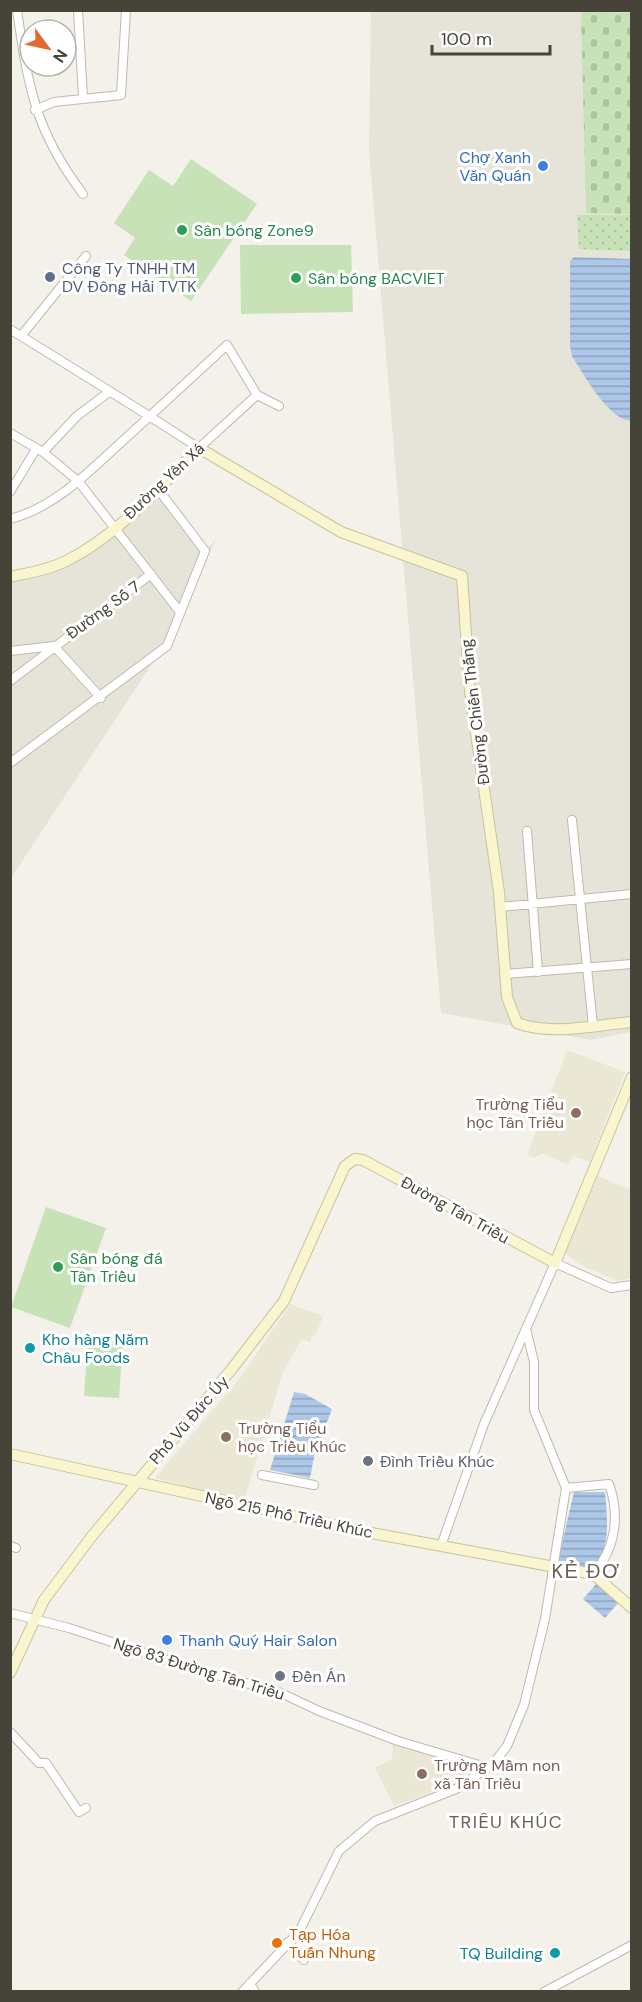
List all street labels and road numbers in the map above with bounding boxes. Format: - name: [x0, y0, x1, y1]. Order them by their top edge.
- street label: Đường Yên Xá: [119, 438, 209, 524]
- street label: Đường Số 7: [62, 576, 144, 644]
- street label: Đường Chiến Thắng: [456, 638, 494, 786]
- street label: Đường Tân Triều: [397, 1172, 513, 1248]
- street label: Phố Vũ Đức Úy: [145, 1371, 233, 1469]
- street label: Ngõ 215 Phố Triều Khúc: [203, 1487, 375, 1543]
- street label: Ngõ 83 Đường Tân Triều: [111, 1633, 287, 1705]

